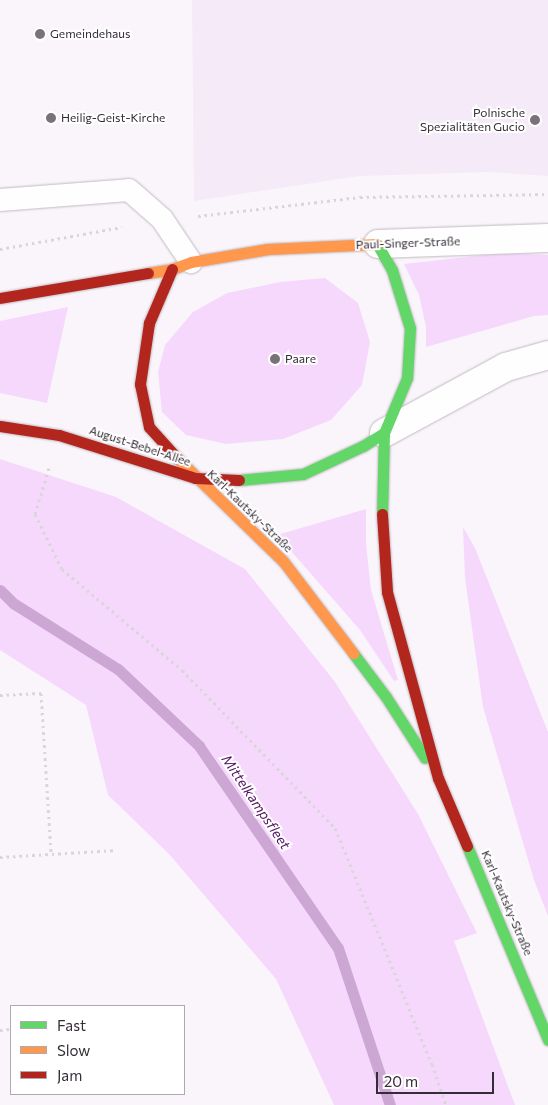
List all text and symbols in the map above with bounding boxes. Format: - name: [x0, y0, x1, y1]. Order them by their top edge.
- place label: Gemeindehaus: [50, 27, 130, 41]
- marker: Gemeindehaus: [34, 28, 46, 40]
- place label: Polnische Spezialitäten Gucio: [420, 106, 525, 134]
- place label: Heilig-Geist-Kirche: [61, 111, 165, 125]
- marker: Heilig-Geist-Kirche: [45, 112, 57, 124]
- marker: Polnische Spezialitäten Gucio: [529, 114, 541, 126]
- street label: Paul-Singer-Straße: [355, 234, 461, 252]
- place label: Paare: [285, 352, 316, 366]
- marker: Paare: [269, 353, 281, 365]
- street label: August-Bebel-Allee: [87, 423, 193, 469]
- street label: Karl-Kautsky-Straße: [204, 467, 296, 555]
- water label: Mittelkampsfleet: [218, 752, 294, 852]
- street label: Karl-Kautsky-Straße: [478, 848, 536, 958]
- legend: [10, 1005, 185, 1095]
- text: Fast: [57, 1016, 86, 1034]
- text: Slow: [57, 1041, 90, 1059]
- scale bar: [378, 1062, 496, 1094]
- text: Jam: [57, 1066, 82, 1084]
- text: 20 m: [384, 1072, 418, 1090]

